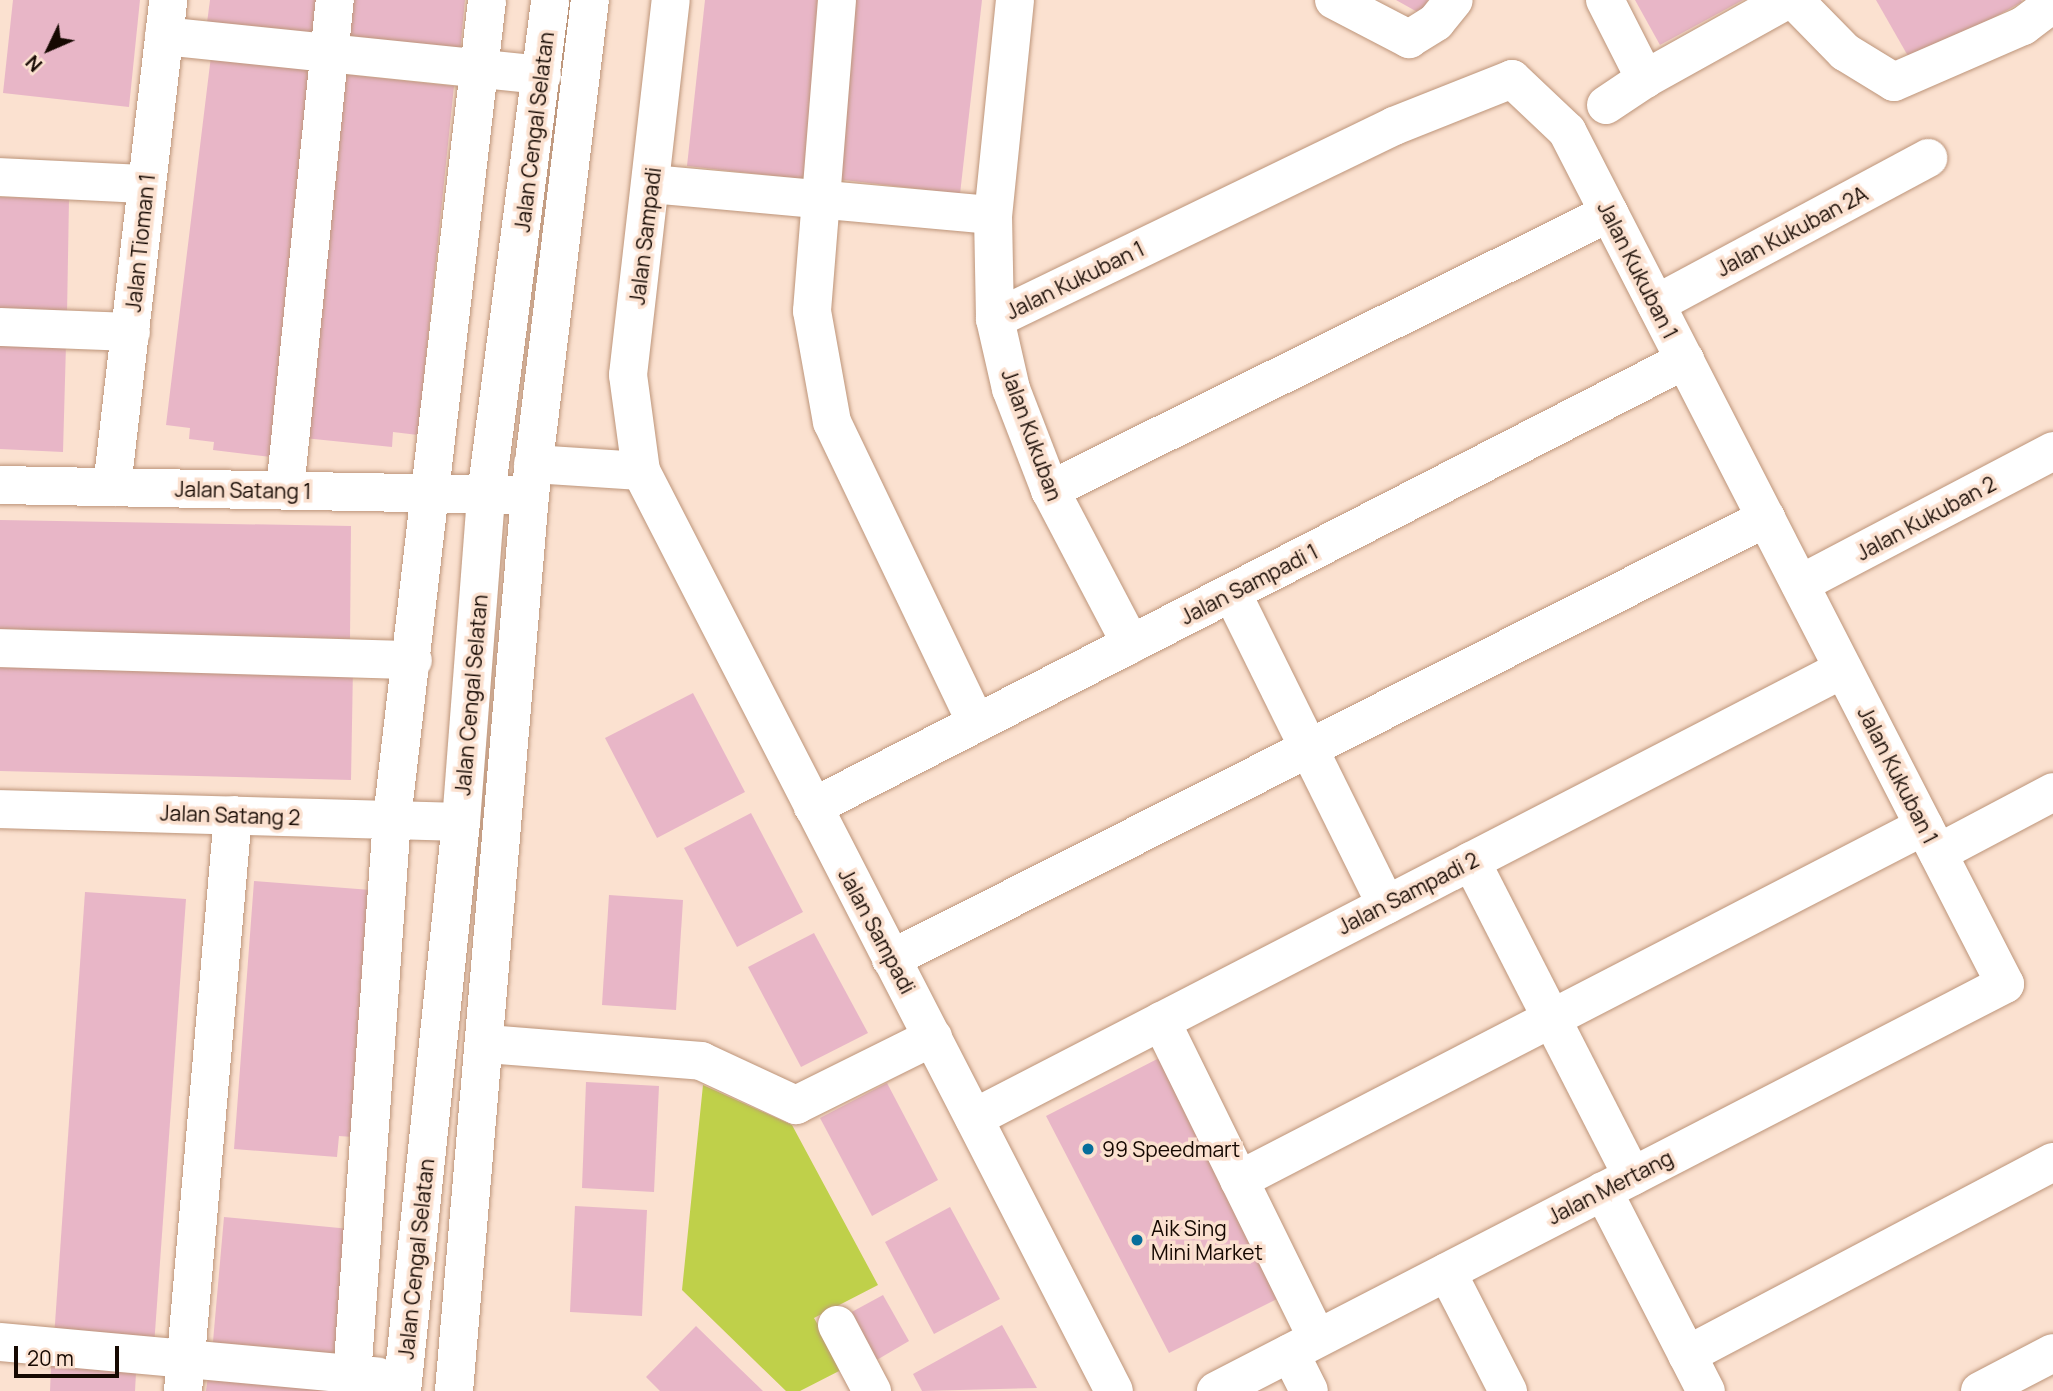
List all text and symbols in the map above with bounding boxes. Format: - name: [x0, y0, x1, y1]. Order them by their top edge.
- north arrow: [14, 14, 84, 84]
- street label: Jalan Cengal Selatan: [509, 30, 559, 234]
- text: N: [20, 50, 48, 78]
- street label: Jalan Sampadi: [624, 166, 666, 306]
- street label: Jalan Tioman 1: [120, 173, 160, 313]
- street label: Jalan Kukuban 2A: [1712, 181, 1872, 281]
- street label: Jalan Kukuban 1: [1593, 197, 1683, 343]
- street label: Jalan Kukuban 1: [1002, 236, 1148, 324]
- street label: Jalan Kukuban: [997, 366, 1067, 504]
- street label: Jalan Kukuban 2: [1852, 471, 2000, 565]
- street label: Jalan Satang 1: [174, 476, 312, 504]
- street label: Jalan Sampadi 1: [1176, 539, 1322, 629]
- street label: Jalan Cengal Selatan: [450, 593, 492, 797]
- street label: Jalan Kukuban 1: [1853, 702, 1943, 848]
- street label: Jalan Satang 2: [159, 800, 301, 830]
- street label: Jalan Sampadi 2: [1333, 847, 1483, 939]
- street label: Jalan Sampadi: [833, 864, 921, 998]
- place label: 99 Speedmart: [1102, 1136, 1240, 1162]
- marker: 99 Speedmart: [1080, 1141, 1096, 1157]
- street label: Jalan Mertang: [1543, 1145, 1677, 1229]
- street label: Jalan Cengal Selatan: [393, 1157, 439, 1361]
- place label: Aik Sing Mini Market: [1151, 1215, 1263, 1265]
- marker: Aik Sing Mini Market: [1129, 1232, 1145, 1248]
- scale bar: [18, 1332, 122, 1376]
- text: 20 m: [27, 1344, 74, 1372]

